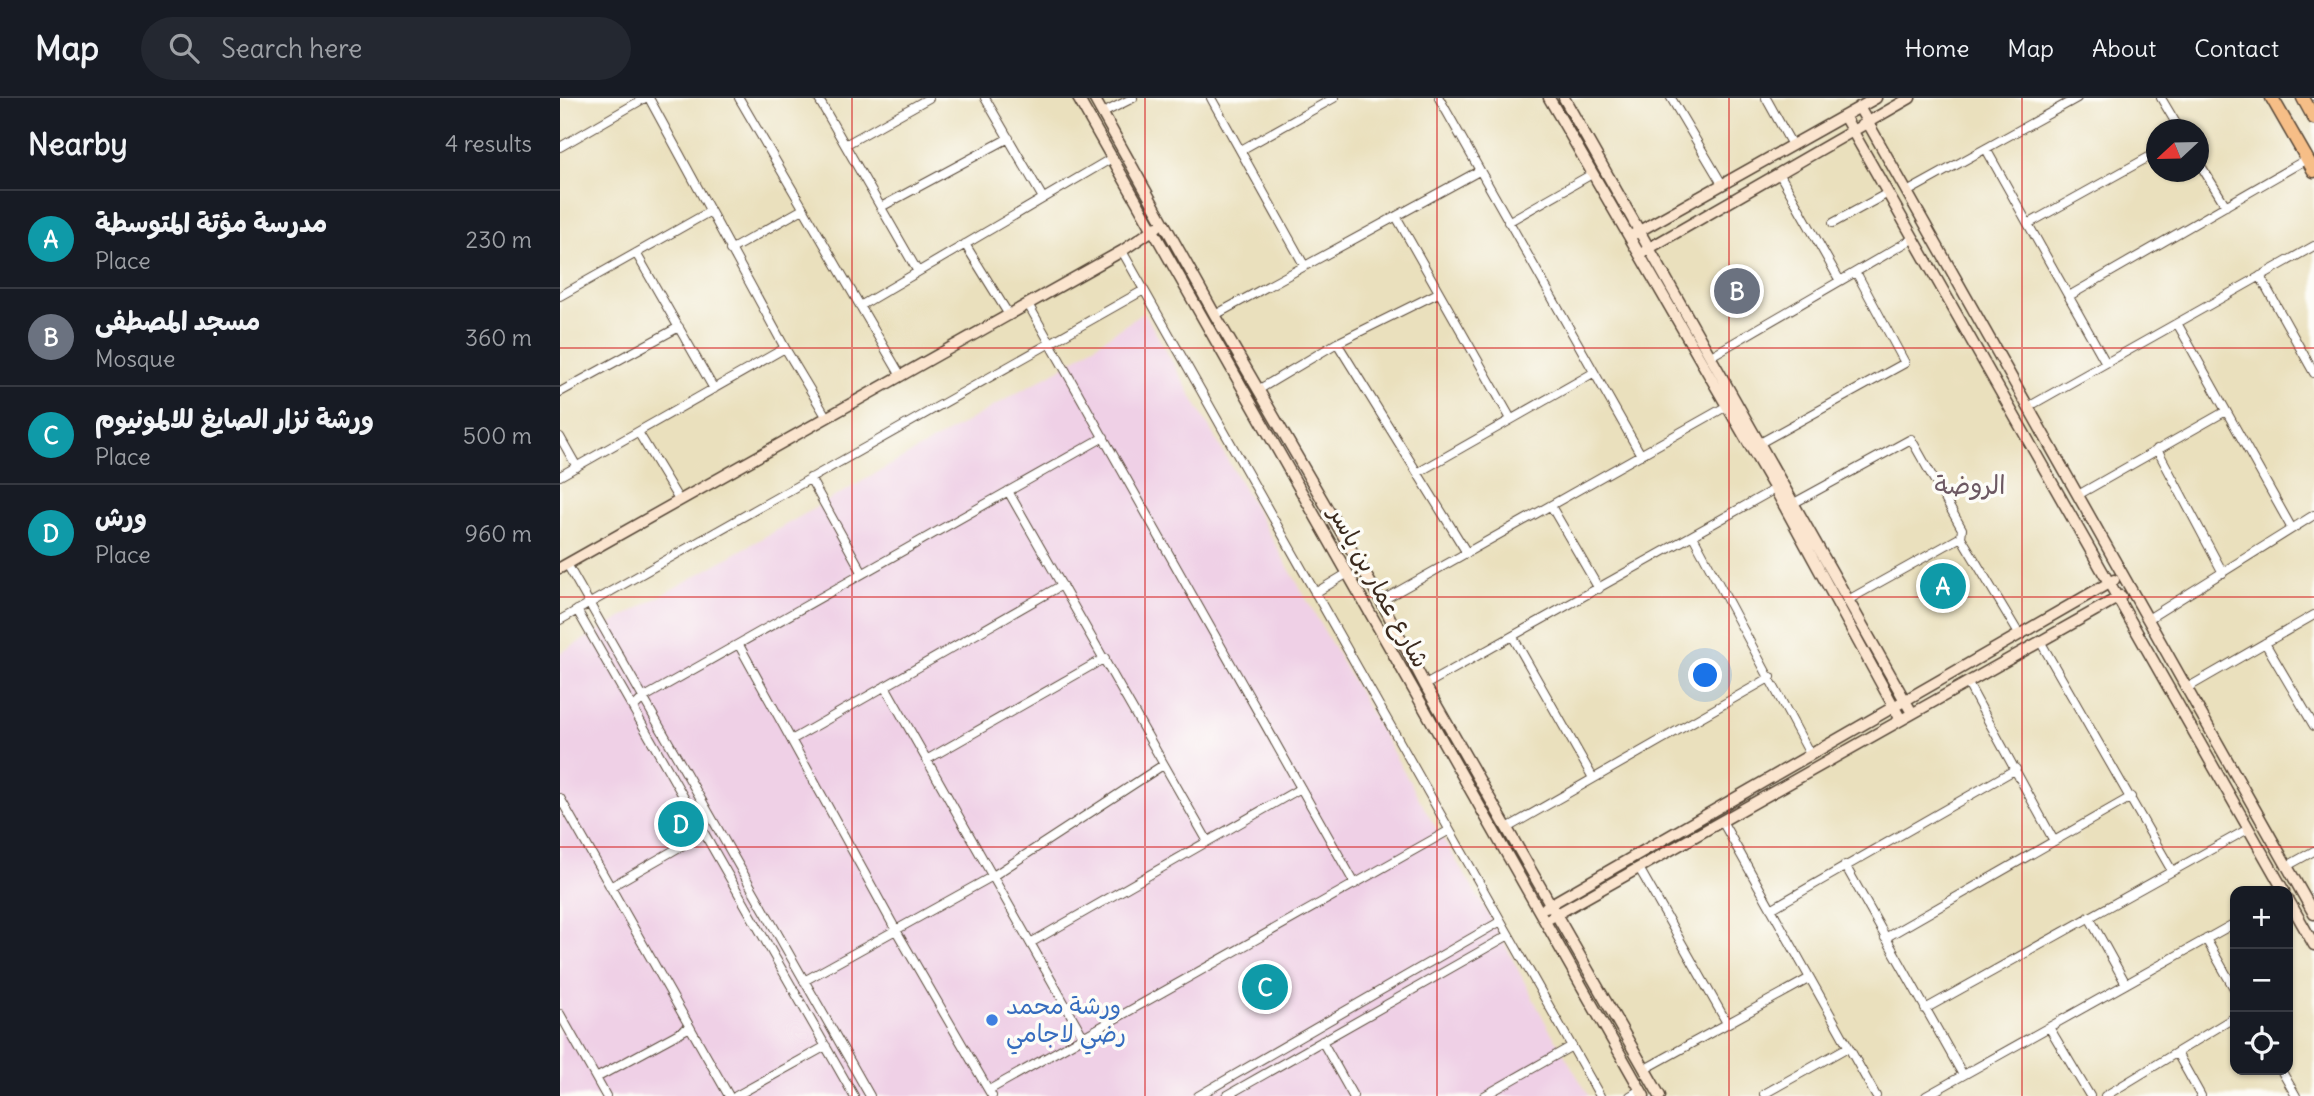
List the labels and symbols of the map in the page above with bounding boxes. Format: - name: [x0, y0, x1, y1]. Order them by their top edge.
- north arrow: [2146, 119, 2209, 182]
- pin: B: [1714, 265, 1760, 317]
- district label: الروضة: [1934, 468, 2006, 501]
- street label: شارع عمار بن ياسر: [1320, 499, 1437, 674]
- pin: A: [1920, 560, 1966, 612]
- your location: [1688, 658, 1722, 692]
- pin: D: [658, 798, 704, 850]
- pin: C: [1242, 961, 1288, 1013]
- place label: ورشة محمد رضي لاجامي: [1006, 990, 1126, 1055]
- marker: ورشة محمد رضي لاجامي: [984, 1012, 1000, 1028]

